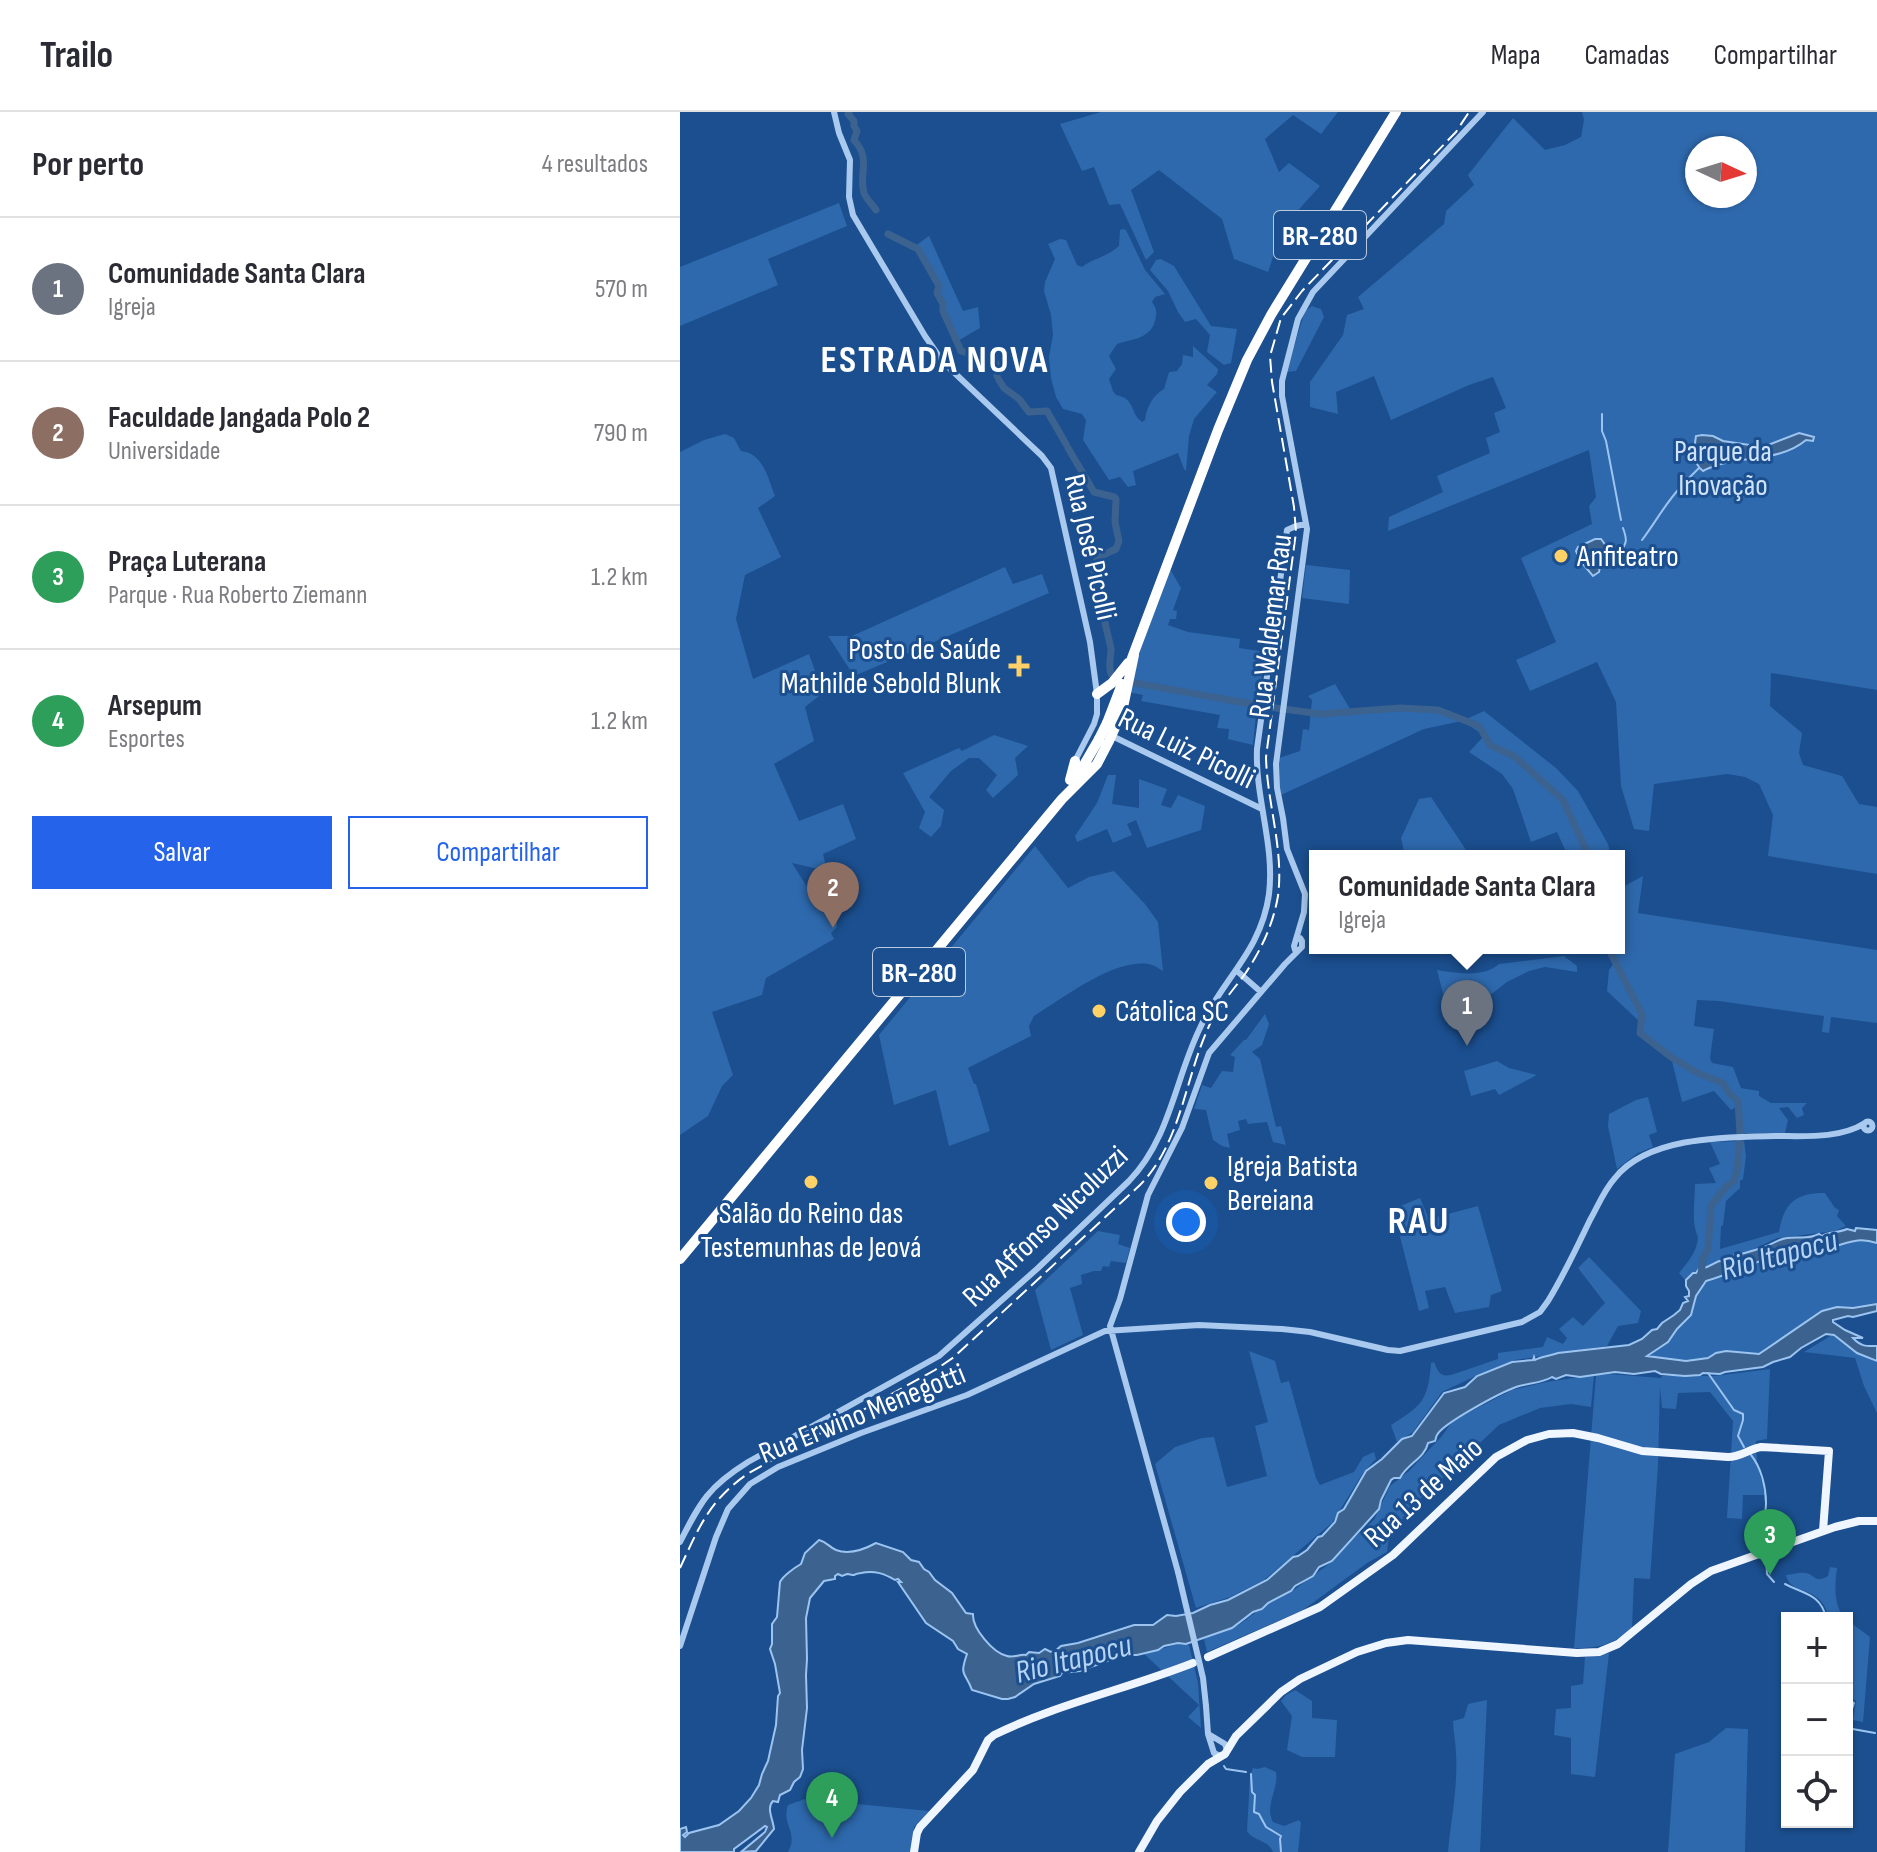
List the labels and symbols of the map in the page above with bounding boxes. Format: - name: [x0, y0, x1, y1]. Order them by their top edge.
- north arrow: [1685, 136, 1757, 208]
- road number: BR-280: [1274, 211, 1366, 259]
- district label: ESTRADA NOVA: [821, 338, 1049, 383]
- park label: Parque da Inovação: [1674, 434, 1772, 504]
- street label: Rua José Picolli: [1056, 471, 1124, 624]
- street label: Rua Waldemar Rau: [1242, 532, 1300, 720]
- place label: Anfiteatro: [1576, 539, 1679, 575]
- marker: Anfiteatro: [1552, 547, 1570, 565]
- place label: Posto de Saúde Mathilde Sebold Blunk: [781, 632, 1002, 702]
- marker: Posto de Saúde Mathilde Sebold Blunk: [1008, 655, 1030, 677]
- street label: Rua Luiz Picolli: [1112, 700, 1261, 797]
- pin: 2: [807, 862, 859, 928]
- road number: BR-280: [873, 948, 965, 996]
- pin: 1: [1441, 980, 1493, 1046]
- place label: Cátolica SC: [1115, 994, 1229, 1030]
- marker: Cátolica SC: [1090, 1002, 1108, 1020]
- street label: Rua Affonso Nicoluzzi: [956, 1139, 1136, 1315]
- place label: Igreja Batista Bereiana: [1227, 1149, 1358, 1219]
- marker: Salão do Reino das Testemunhas de Jeová: [802, 1173, 820, 1191]
- marker: Igreja Batista Bereiana: [1202, 1174, 1220, 1192]
- place label: Salão do Reino das Testemunhas de Jeová: [700, 1196, 922, 1266]
- district label: RAU: [1388, 1199, 1450, 1244]
- your location: [1166, 1202, 1206, 1242]
- water label: Rio Itapocu: [1717, 1221, 1842, 1290]
- street label: Rua Erwino Menegotti: [754, 1356, 971, 1472]
- street label: Rua 13 de Maio: [1357, 1430, 1490, 1555]
- pin: 3: [1744, 1509, 1796, 1575]
- water label: Rio Itapocu: [1011, 1626, 1136, 1693]
- pin: 4: [806, 1772, 858, 1838]

